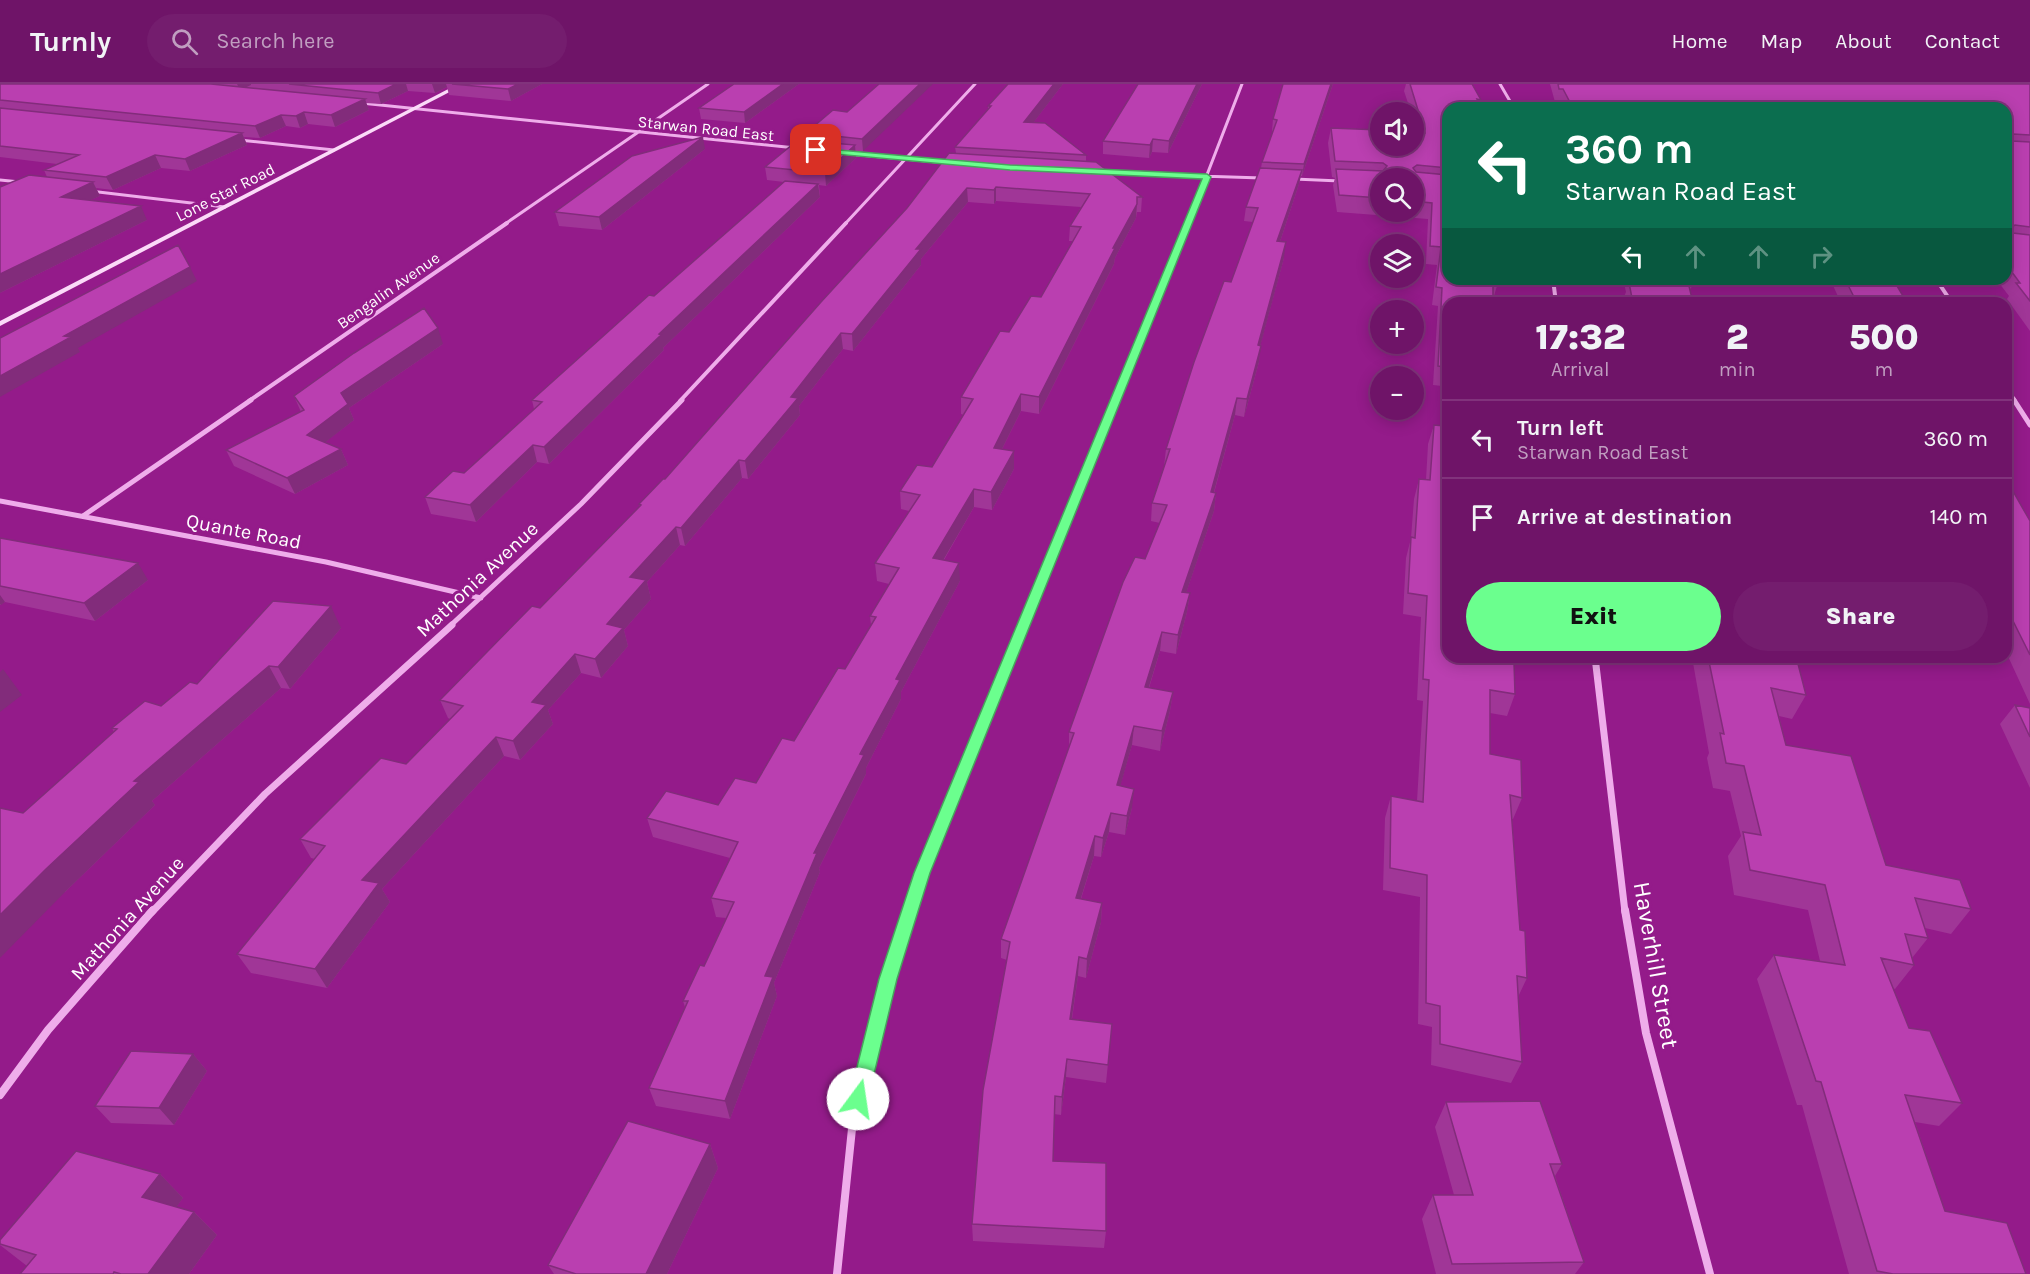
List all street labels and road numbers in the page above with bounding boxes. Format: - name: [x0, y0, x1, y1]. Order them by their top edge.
- street label: Starwan Road East: [637, 112, 775, 145]
- street label: Lone Star Road: [172, 159, 278, 226]
- street label: Bengalin Avenue: [333, 248, 443, 333]
- street label: Quante Road: [184, 509, 303, 554]
- street label: Mathonia Avenue: [412, 517, 543, 642]
- street label: Mathonia Avenue: [66, 852, 189, 985]
- street label: Haverhill Street: [1628, 879, 1684, 1051]

